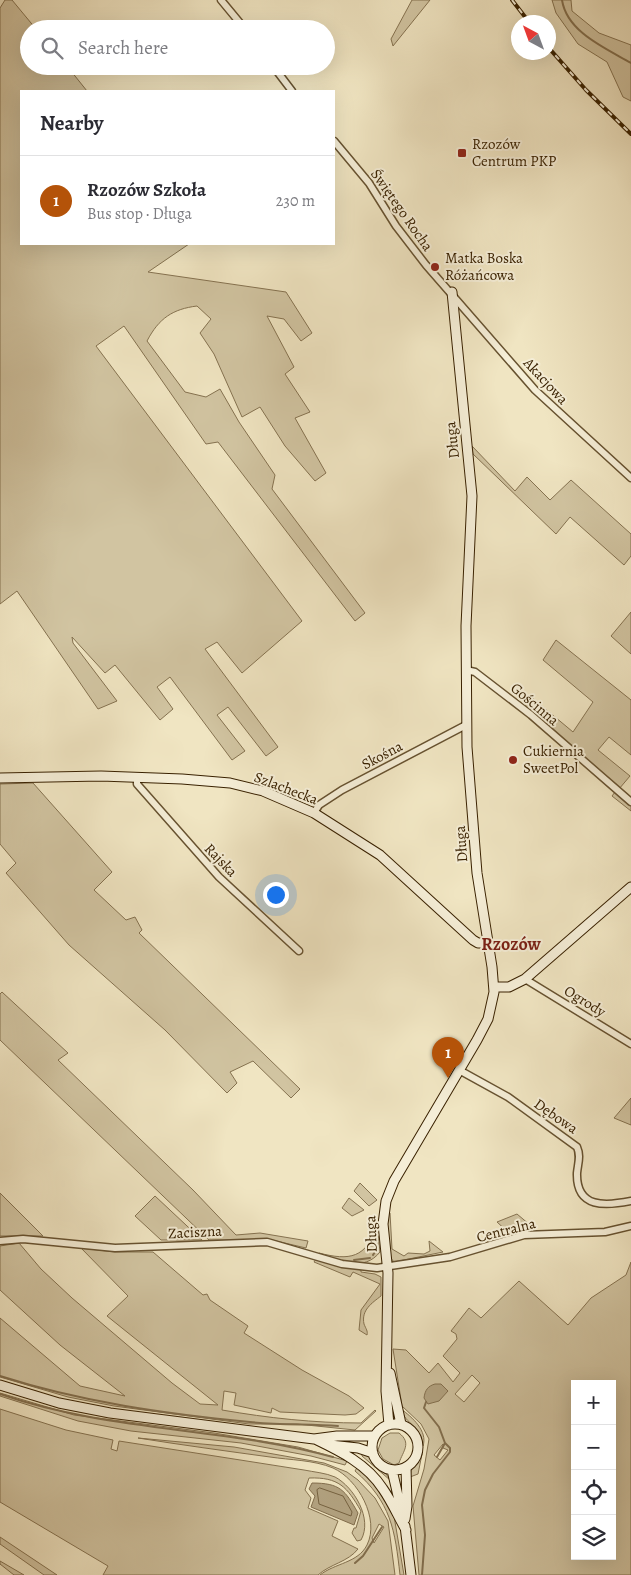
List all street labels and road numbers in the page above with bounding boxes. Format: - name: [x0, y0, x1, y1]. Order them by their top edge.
- street label: Świętego Rocha: [366, 165, 438, 255]
- street label: Akacjowa: [518, 353, 573, 409]
- street label: Długa: [440, 421, 464, 459]
- street label: Gościnna: [507, 678, 563, 730]
- street label: Skośna: [358, 736, 406, 774]
- street label: Szlachecka: [251, 767, 321, 809]
- street label: Długa: [450, 825, 472, 863]
- street label: Rajska: [200, 839, 242, 881]
- street label: Ogrody: [560, 980, 610, 1022]
- street label: Dębowa: [530, 1094, 582, 1138]
- street label: Centralna: [474, 1213, 538, 1247]
- street label: Długa: [360, 1215, 382, 1253]
- street label: Zaciszna: [167, 1221, 223, 1243]

